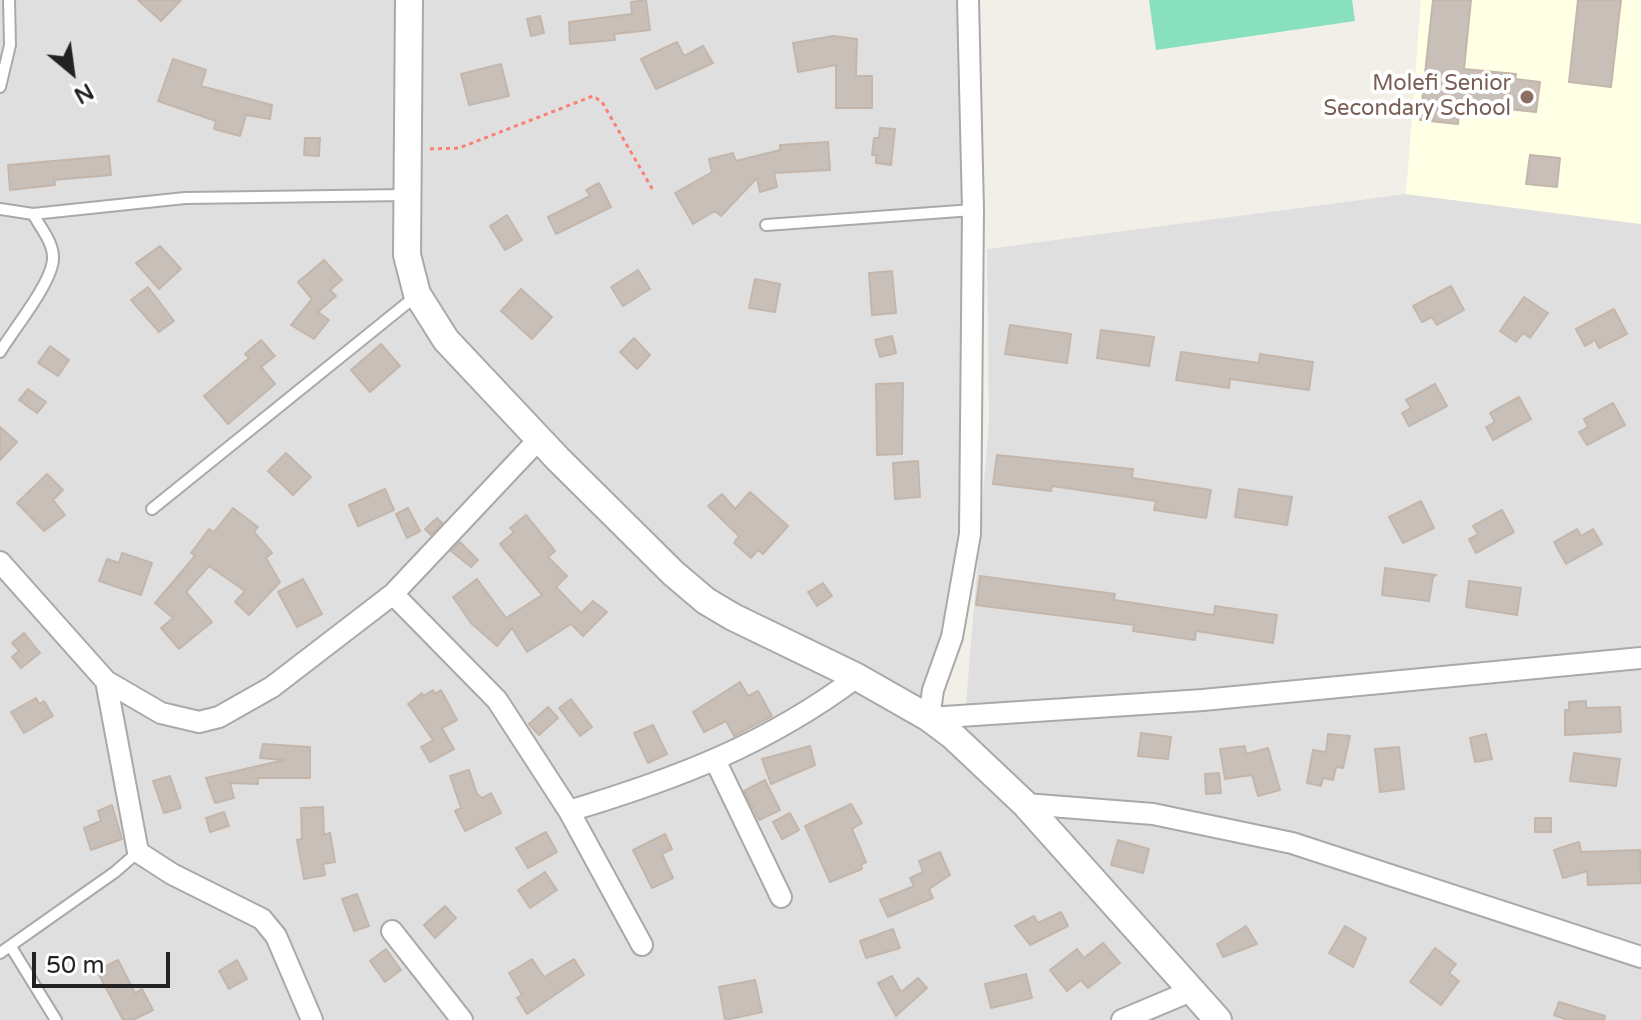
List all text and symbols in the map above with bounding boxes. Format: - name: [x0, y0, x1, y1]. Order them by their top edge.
- north arrow: [32, 32, 112, 112]
- place label: Molefi Senior Secondary School: [1323, 71, 1511, 122]
- text: N: [70, 77, 98, 109]
- marker: Molefi Senior Secondary School: [1518, 88, 1536, 106]
- scale bar: [36, 936, 174, 986]
- text: 50 m: [46, 951, 104, 980]

